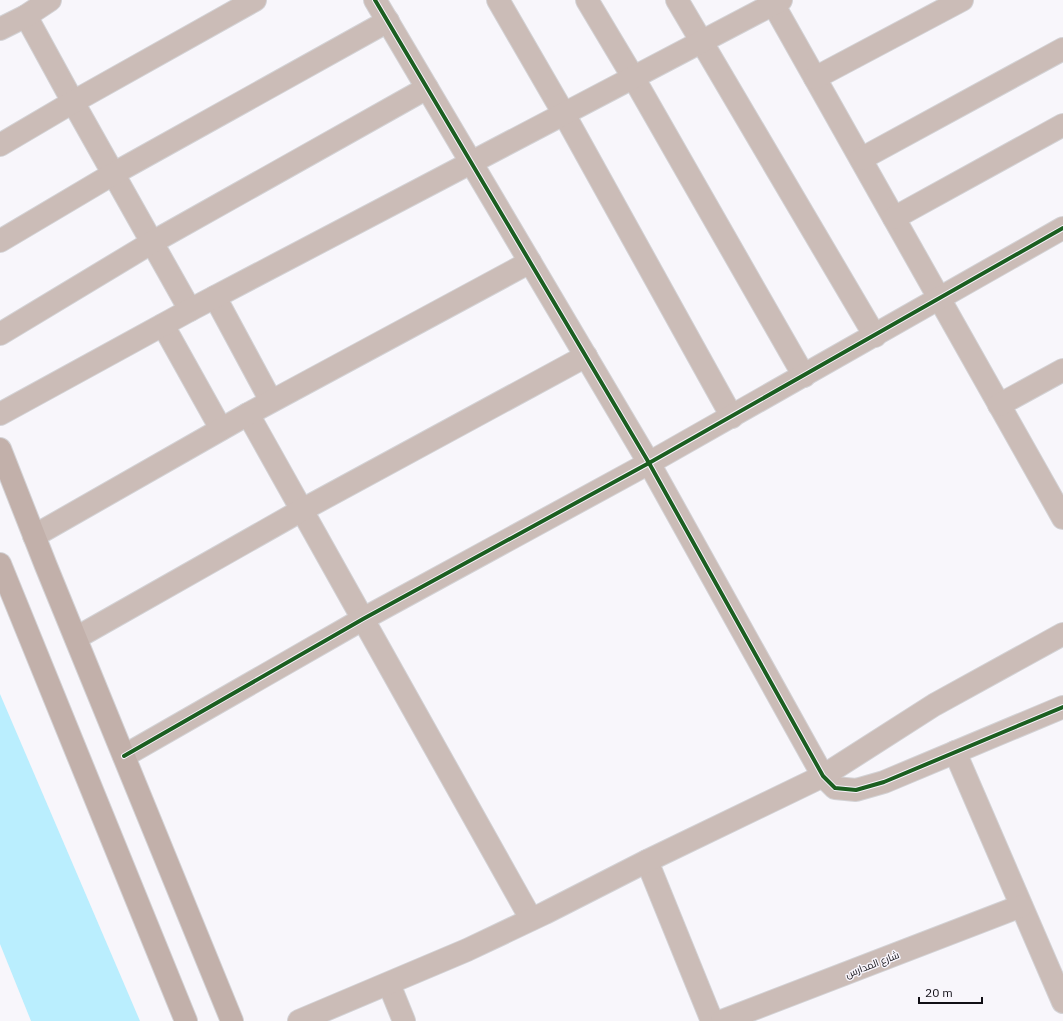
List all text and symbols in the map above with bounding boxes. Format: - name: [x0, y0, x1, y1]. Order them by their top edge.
- street label: شارع المدارس: [843, 948, 901, 981]
- scale bar: [919, 979, 982, 1005]
- text: 20 m: [925, 985, 953, 1000]

